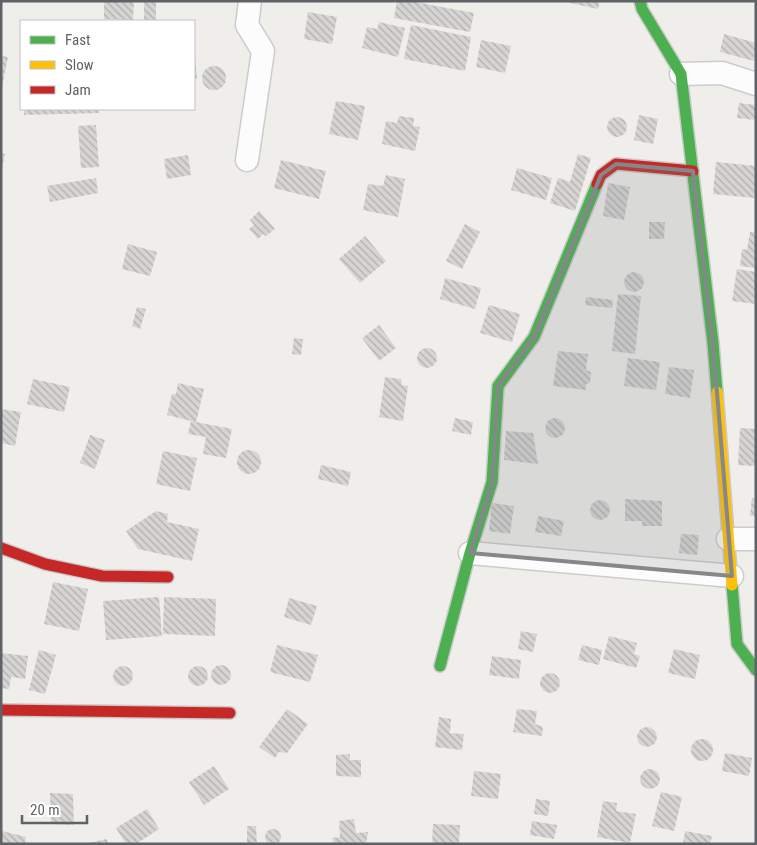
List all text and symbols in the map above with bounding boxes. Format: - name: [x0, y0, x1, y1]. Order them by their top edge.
- legend: [20, 20, 195, 110]
- text: Fast: [65, 31, 90, 49]
- text: Slow: [65, 56, 94, 74]
- text: Jam: [65, 81, 91, 99]
- scale bar: [22, 792, 88, 824]
- text: 20 m: [30, 801, 60, 819]

